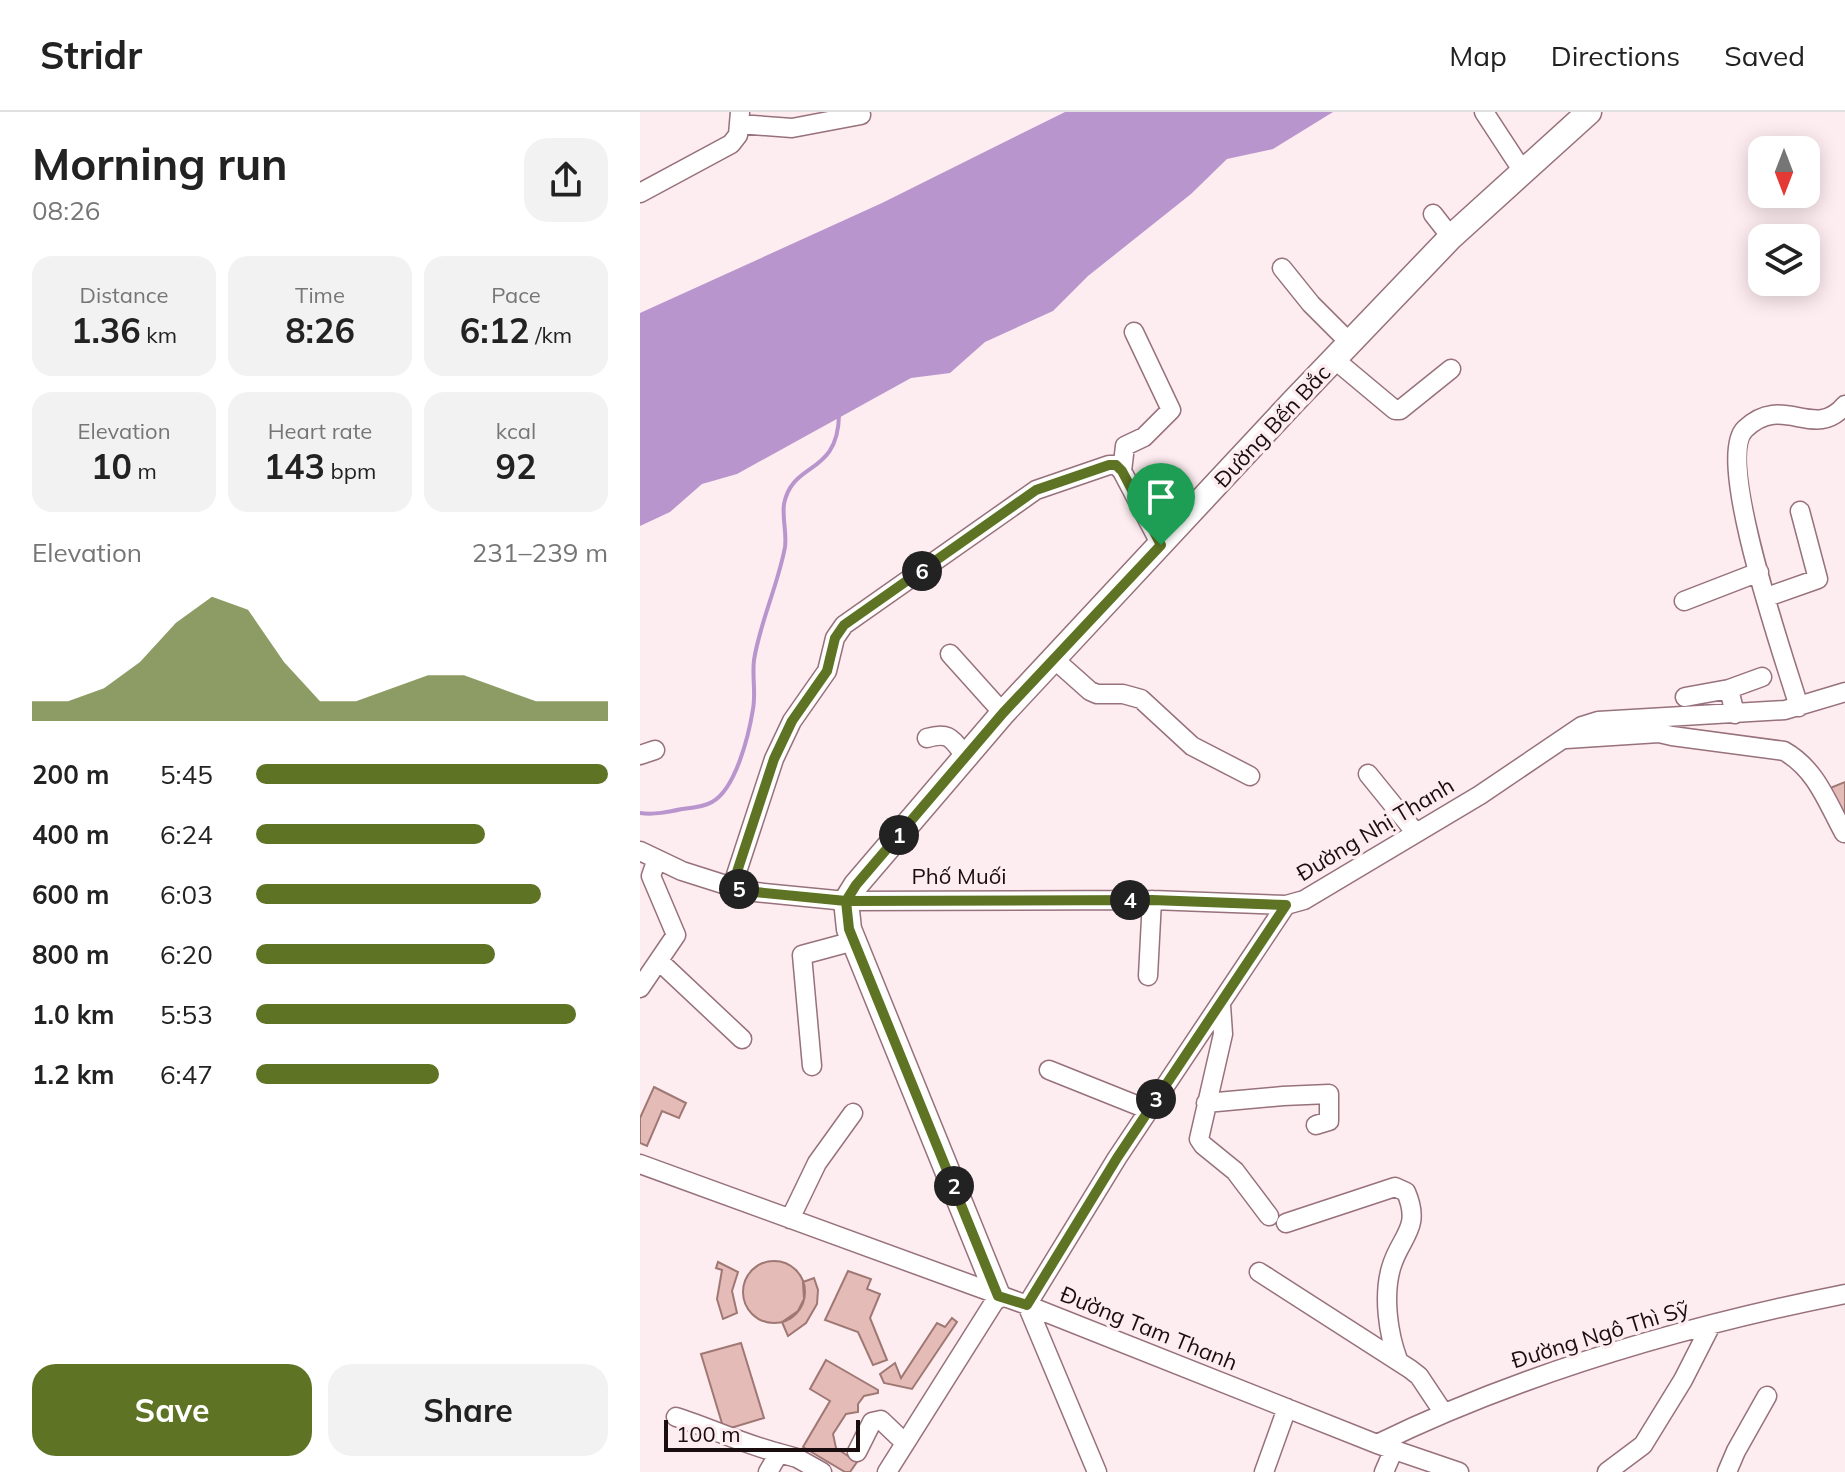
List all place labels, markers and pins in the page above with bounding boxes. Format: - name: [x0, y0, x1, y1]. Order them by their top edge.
- pin: [1127, 463, 1195, 545]
- pin: 6: [902, 551, 942, 591]
- pin: 1: [879, 815, 919, 855]
- pin: 5: [719, 869, 759, 909]
- pin: 4: [1110, 880, 1150, 920]
- pin: 3: [1136, 1079, 1176, 1119]
- pin: 2: [934, 1166, 974, 1206]

